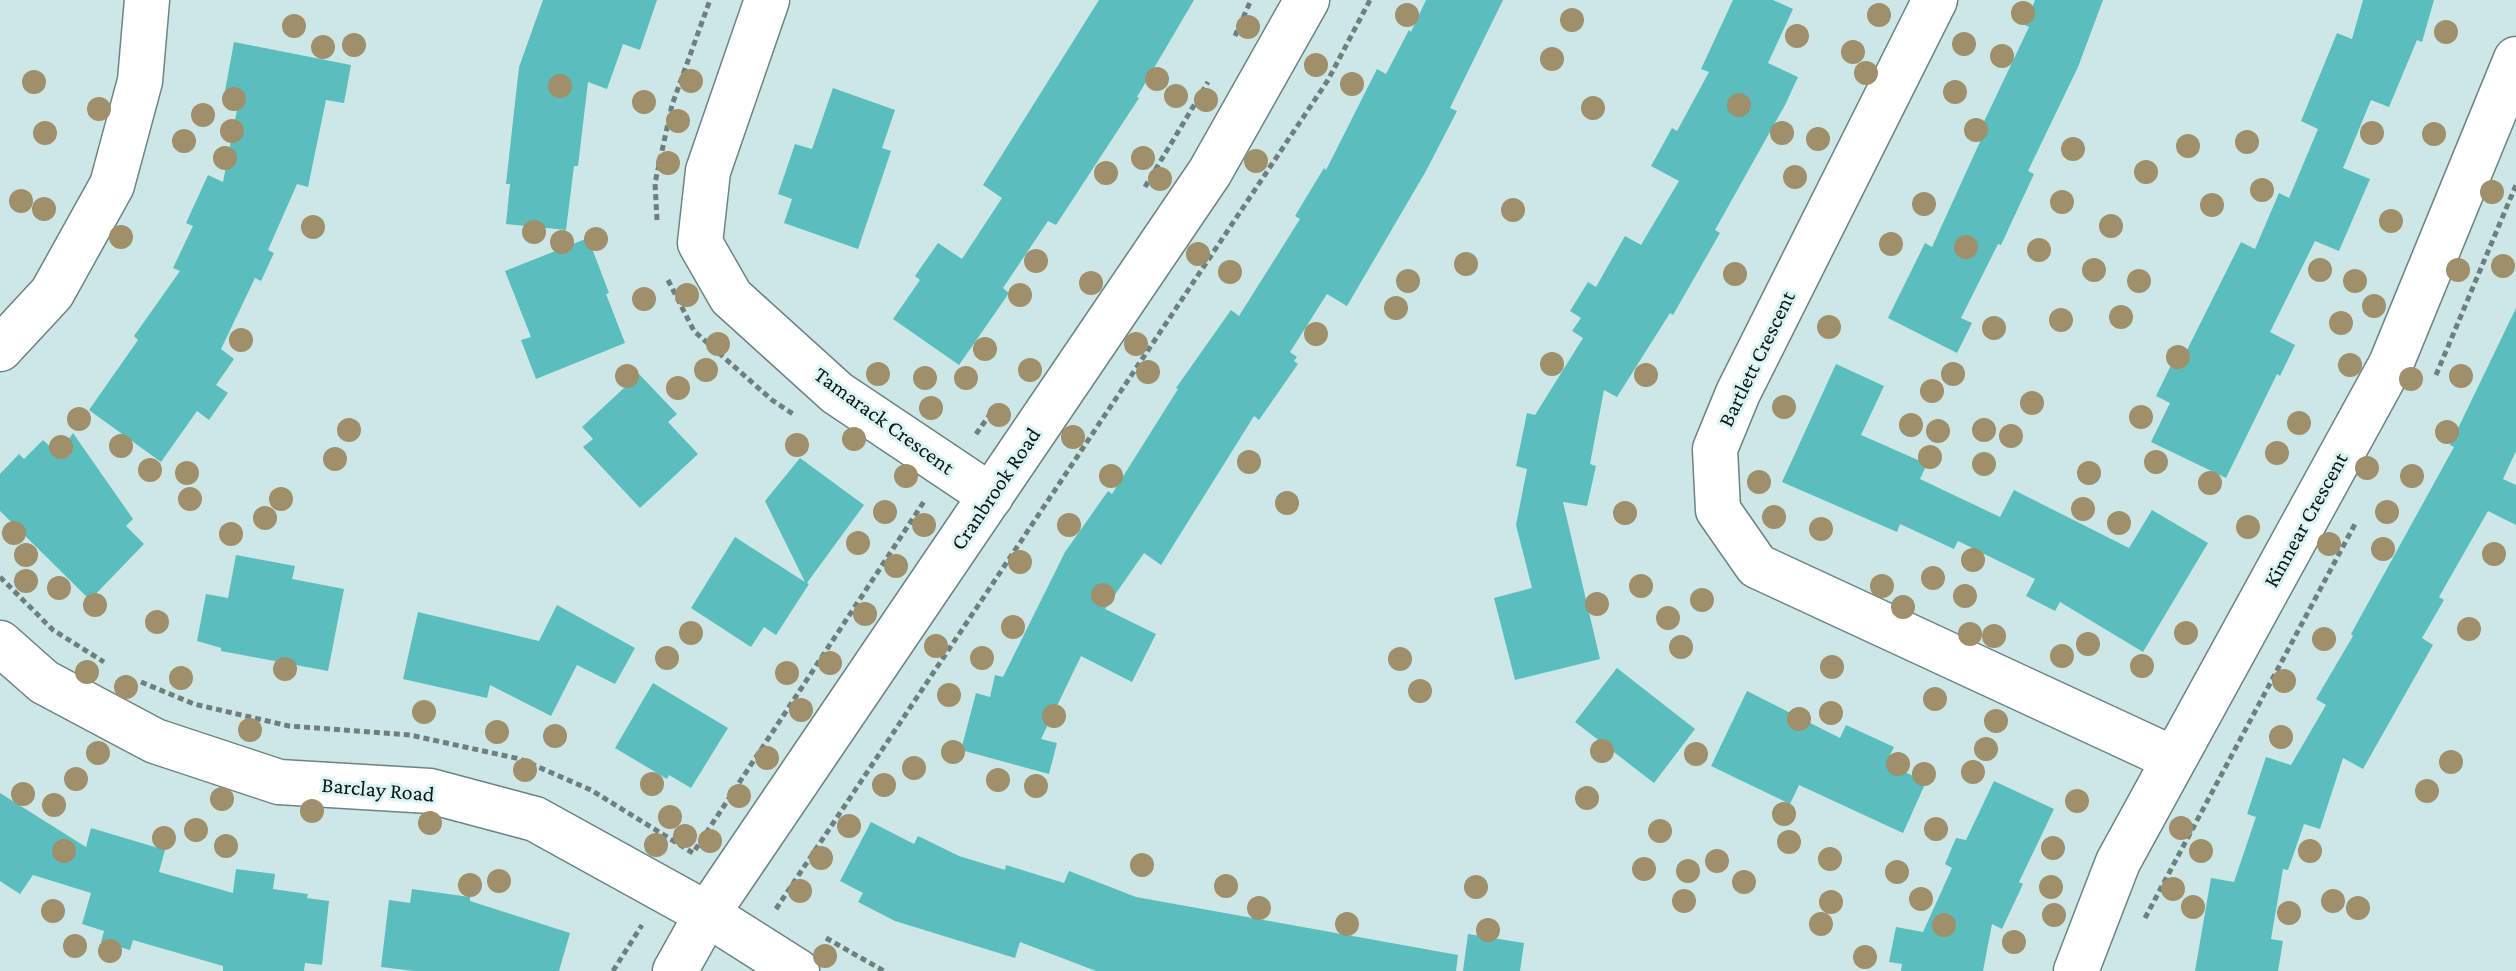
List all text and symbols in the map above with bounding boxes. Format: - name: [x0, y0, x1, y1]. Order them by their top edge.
- street label: Bartlett Crescent: [1713, 287, 1801, 431]
- street label: Tamarack Crescent: [809, 361, 959, 481]
- street label: Cranbrook Road: [945, 423, 1047, 555]
- street label: Kinnear Crescent: [2258, 448, 2354, 592]
- street label: Barclay Road: [320, 772, 436, 808]

